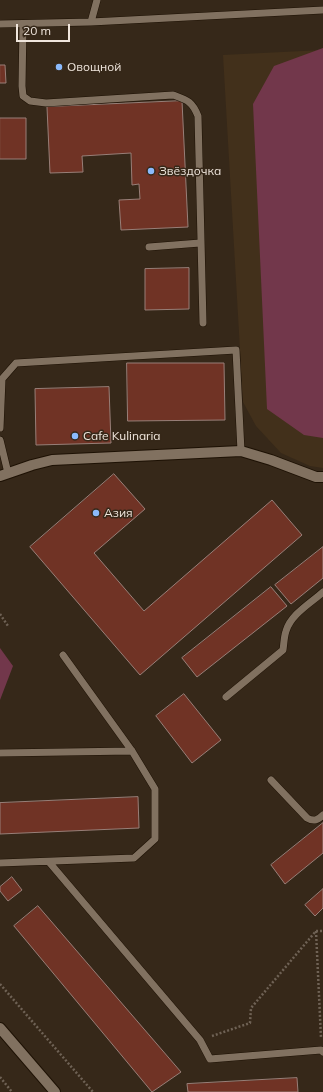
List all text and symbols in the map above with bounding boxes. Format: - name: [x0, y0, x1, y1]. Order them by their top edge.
- scale bar: [18, 16, 72, 42]
- text: 20 m: [23, 23, 51, 38]
- place label: Овощной: [67, 60, 121, 74]
- marker: Овощной: [54, 62, 64, 72]
- place label: Звёздочка: [159, 164, 221, 178]
- marker: Звёздочка: [146, 166, 156, 176]
- place label: Cafe Kulinaria: [83, 429, 161, 443]
- marker: Cafe Kulinaria: [70, 431, 80, 441]
- place label: Азия: [104, 506, 133, 520]
- marker: Азия: [91, 508, 101, 518]

